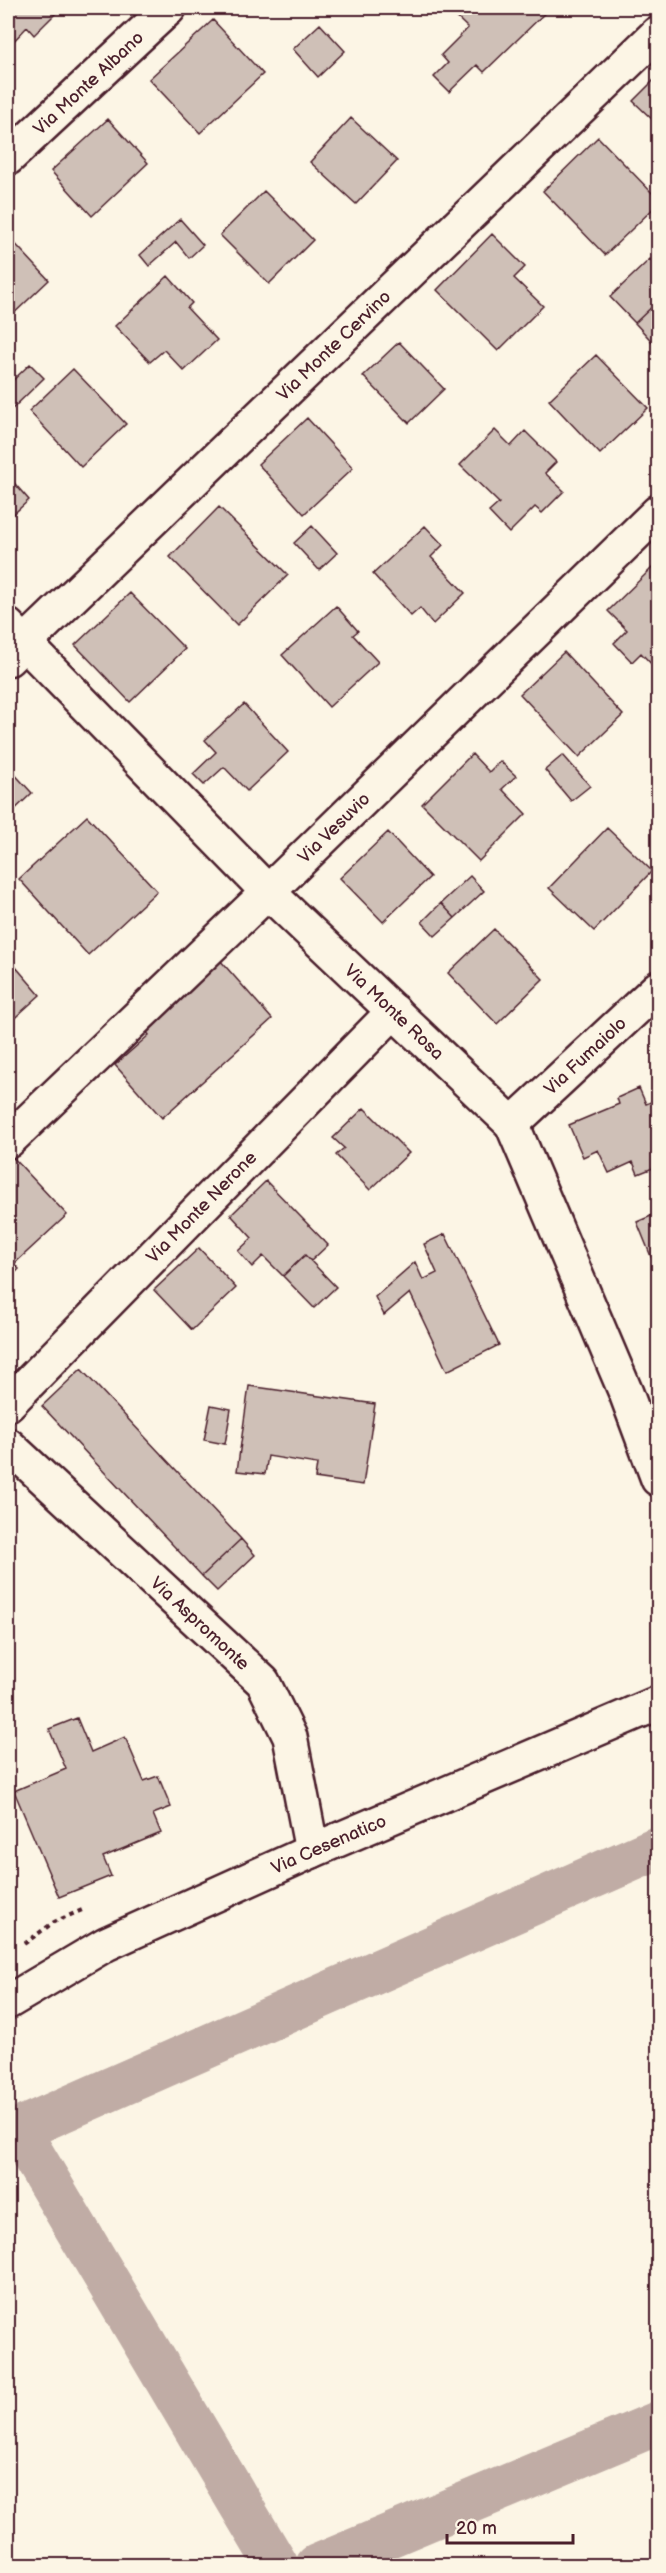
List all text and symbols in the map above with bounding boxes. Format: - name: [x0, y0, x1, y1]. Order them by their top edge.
- street label: Via Monte Albano: [29, 27, 148, 139]
- street label: Via Monte Cervino: [272, 286, 395, 405]
- street label: Via Vesuvio: [293, 788, 374, 868]
- street label: Via Monte Rosa: [340, 960, 448, 1064]
- street label: Via Fumaiolo: [540, 1012, 631, 1099]
- street label: Via Monte Nerone: [142, 1147, 261, 1267]
- street label: Via Aspromonte: [146, 1572, 254, 1675]
- street label: Via Cesenatico: [268, 1810, 390, 1879]
- scale bar: [447, 2507, 573, 2545]
- text: 20 m: [456, 2518, 497, 2539]

